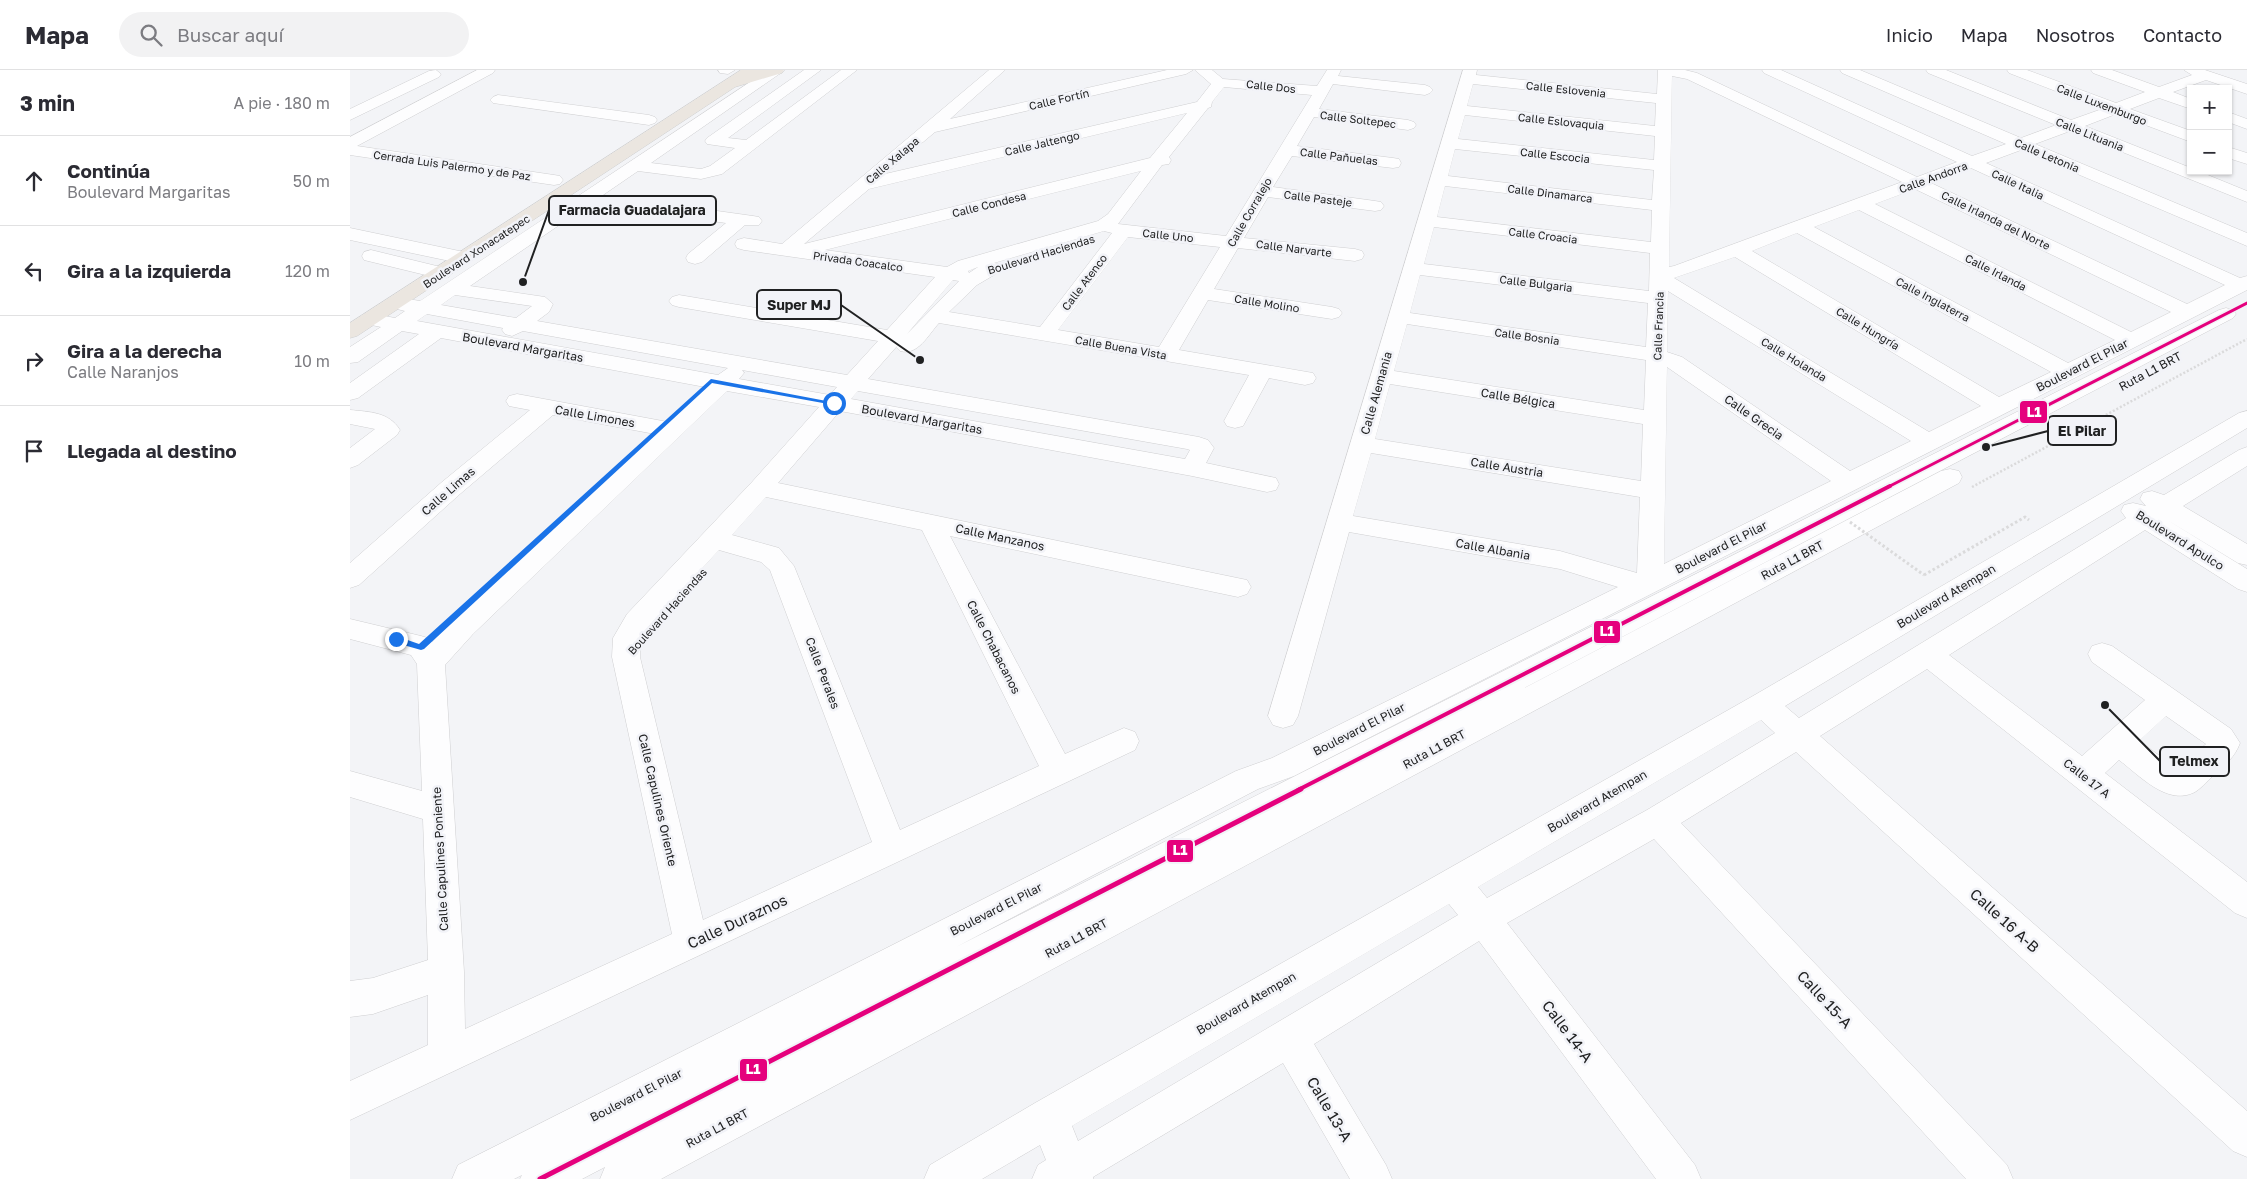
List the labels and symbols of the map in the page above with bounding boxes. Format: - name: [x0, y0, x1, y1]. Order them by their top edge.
- street label: Calle Dos: [1246, 77, 1297, 95]
- street label: Calle Eslovenia: [1525, 78, 1607, 100]
- street label: Calle Luxemburgo: [2055, 81, 2149, 127]
- street label: Calle Fortín: [1028, 86, 1090, 112]
- street label: Calle Soltepec: [1319, 108, 1397, 130]
- street label: Calle Eslovaquia: [1517, 110, 1605, 132]
- street label: Calle Lituania: [2054, 114, 2126, 154]
- street label: Calle Jaltengo: [1003, 128, 1081, 158]
- street label: Calle Xalapa: [863, 134, 921, 186]
- street label: Calle Letonia: [2013, 135, 2081, 175]
- street label: Calle Pañuelas: [1299, 145, 1379, 167]
- street label: Calle Escocia: [1519, 145, 1591, 165]
- street label: Cerrada Luis Palermo y de Paz: [373, 148, 532, 183]
- street label: Calle Andorra: [1897, 159, 1969, 195]
- street label: Calle Italia: [1990, 166, 2046, 202]
- street label: Calle Corralejo: [1224, 175, 1274, 249]
- street label: Calle Dinamarca: [1507, 181, 1593, 205]
- street label: Calle Pasteje: [1283, 187, 1353, 209]
- street label: Calle Irlanda del Norte: [1939, 188, 2053, 252]
- street label: Calle Condesa: [951, 189, 1027, 219]
- callout: Farmacia Guadalajara: [549, 196, 716, 225]
- text: Farmacia Guadalajara: [558, 201, 706, 218]
- street label: Boulevard Xonacatepec: [420, 212, 532, 290]
- street label: Calle Croacia: [1508, 224, 1578, 246]
- street label: Calle Uno: [1142, 226, 1195, 244]
- street label: Boulevard Haciendas: [986, 231, 1096, 277]
- street label: Calle Narvarte: [1255, 237, 1333, 259]
- street label: Privada Coacalco: [812, 248, 904, 274]
- street label: Calle Atenco: [1059, 251, 1110, 313]
- street label: Calle Irlanda: [1963, 251, 2029, 293]
- street label: Calle Bulgaria: [1499, 272, 1573, 294]
- street label: Calle Inglaterra: [1894, 274, 1972, 324]
- callout: Super MJ: [757, 290, 841, 319]
- street label: Calle Molino: [1234, 291, 1301, 315]
- street label: Calle Francia: [1650, 291, 1666, 361]
- text: Super MJ: [767, 296, 831, 313]
- street label: Calle Hungría: [1834, 304, 1902, 352]
- street label: Calle Bosnia: [1494, 325, 1560, 347]
- street label: Boulevard Margaritas: [461, 329, 585, 365]
- street label: Calle Buena Vista: [1074, 333, 1168, 361]
- street label: Calle Holanda: [1759, 334, 1829, 384]
- street label: Boulevard El Pilar: [2033, 335, 2131, 395]
- street label: Ruta L1 BRT: [2116, 348, 2184, 394]
- street label: Calle Alemania: [1357, 350, 1395, 436]
- street label: Calle Bélgica: [1480, 385, 1556, 411]
- street label: Calle Grecia: [1721, 391, 1787, 443]
- route start: [823, 392, 846, 415]
- line badge: L1: [2019, 400, 2048, 424]
- street label: Boulevard Margaritas: [860, 401, 984, 437]
- street label: Calle Limones: [554, 402, 636, 430]
- text: L1: [2026, 403, 2042, 420]
- callout: El Pilar: [2048, 416, 2116, 445]
- text: El Pilar: [2058, 422, 2107, 439]
- street label: Calle Austria: [1470, 454, 1544, 480]
- street label: Calle Limas: [418, 464, 478, 518]
- street label: Boulevard Apulco: [2133, 507, 2227, 573]
- street label: Boulevard El Pilar: [1672, 517, 1770, 577]
- street label: Calle Manzanos: [954, 520, 1046, 554]
- street label: Calle Albania: [1454, 535, 1532, 563]
- street label: Ruta L1 BRT: [1758, 537, 1826, 583]
- street label: Boulevard Atempan: [1894, 561, 1998, 631]
- street label: Boulevard Haciendas: [625, 565, 709, 657]
- street label: Calle Chabacanos: [964, 598, 1024, 696]
- line badge: L1: [1593, 620, 1621, 644]
- text: L1: [1599, 622, 1615, 639]
- route end: [385, 628, 408, 651]
- street label: Calle Perales: [802, 635, 844, 711]
- street label: Boulevard El Pilar: [1310, 699, 1408, 759]
- street label: Ruta L1 BRT: [1400, 726, 1468, 772]
- street label: Calle Capulines Oriente: [635, 732, 681, 868]
- callout: Telmex: [2160, 747, 2229, 776]
- text: Telmex: [2169, 752, 2219, 769]
- street label: Calle 17 A: [2060, 755, 2114, 801]
- street label: Boulevard Atempan: [1545, 766, 1649, 836]
- street label: Calle Capulines Poniente: [429, 787, 451, 931]
- line badge: L1: [1166, 839, 1194, 863]
- text: L1: [1172, 841, 1188, 858]
- street label: Boulevard El Pilar: [947, 879, 1045, 939]
- street label: Calle 16 A-B: [1967, 884, 2043, 956]
- street label: Calle Duraznos: [684, 890, 790, 952]
- street label: Ruta L1 BRT: [1042, 915, 1110, 961]
- street label: Calle 15-A: [1794, 966, 1856, 1032]
- street label: Boulevard Atempan: [1194, 968, 1298, 1038]
- street label: Calle 14-A: [1539, 997, 1597, 1065]
- line badge: L1: [739, 1058, 768, 1082]
- text: L1: [745, 1060, 761, 1077]
- street label: Boulevard El Pilar: [587, 1065, 685, 1125]
- street label: Calle 13-A: [1304, 1073, 1356, 1145]
- street label: Ruta L1 BRT: [683, 1105, 751, 1151]

